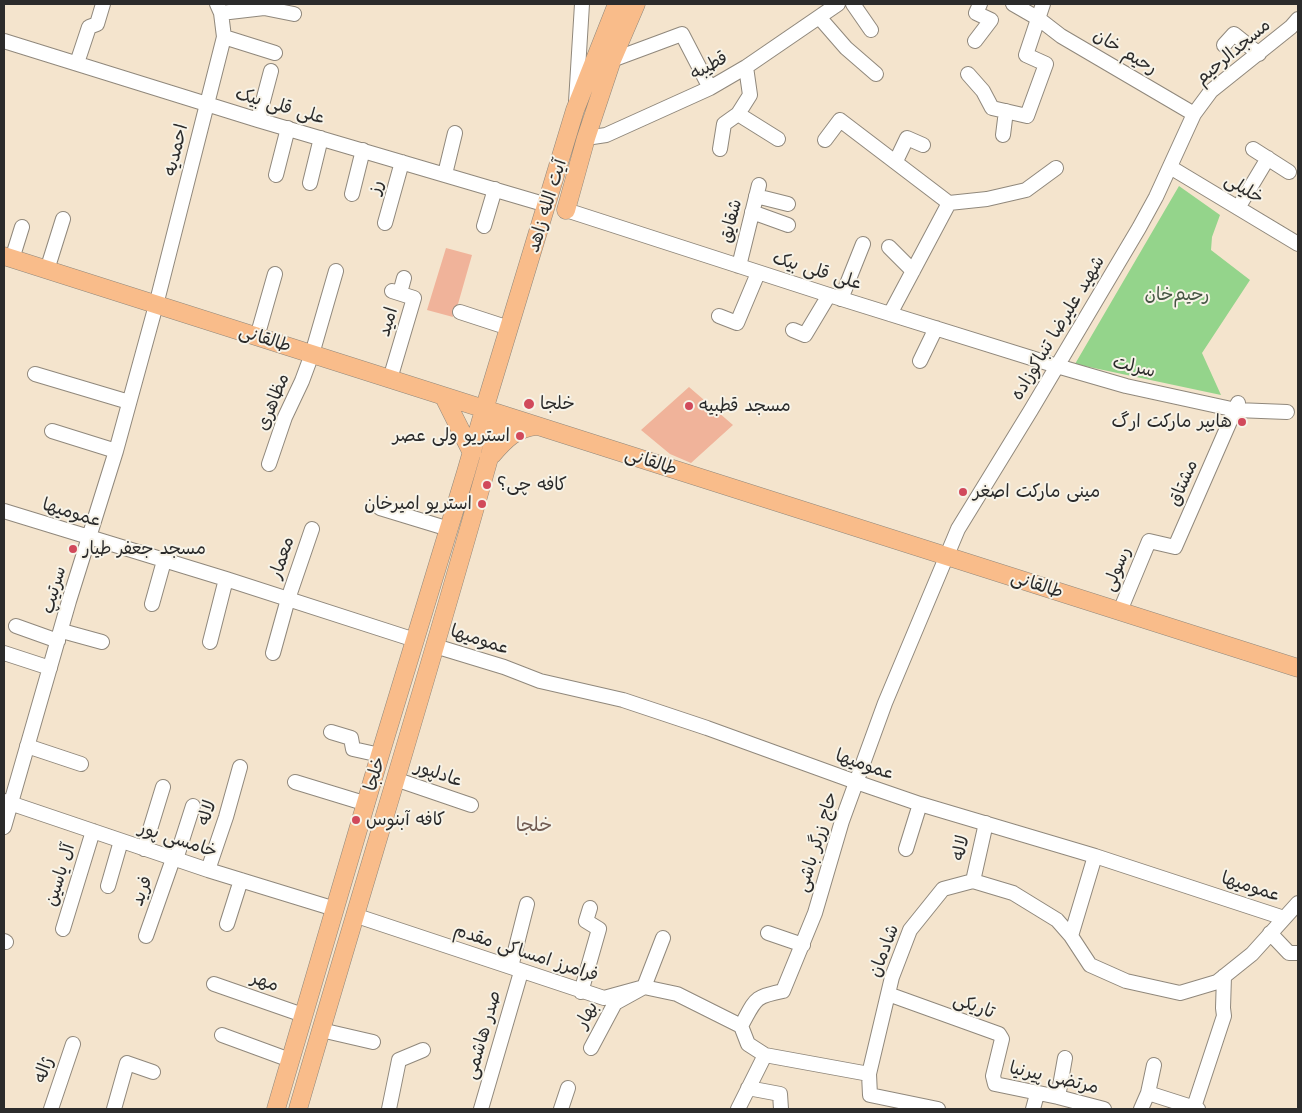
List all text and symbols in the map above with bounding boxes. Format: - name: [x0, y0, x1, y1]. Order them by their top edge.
- street label: مسجدالرحیم: [1191, 14, 1275, 90]
- street label: رحیم خان: [1089, 24, 1161, 80]
- street label: قطیبه: [686, 47, 732, 85]
- street label: علی قلی بیک: [233, 83, 327, 129]
- street label: احمدیه: [159, 122, 193, 178]
- street label: آیت الله زاهد: [523, 157, 571, 255]
- street label: خلیلی: [1221, 169, 1267, 209]
- street label: رز: [364, 177, 388, 197]
- street label: شقایق: [715, 197, 747, 245]
- street label: علی قلی بیک: [770, 247, 864, 295]
- street label: شهید علیرضا تنباکوزاده: [1006, 252, 1110, 404]
- park label: رحیم‌خان: [1145, 284, 1209, 306]
- street label: امید: [373, 305, 403, 339]
- street label: طالقانی: [236, 320, 294, 358]
- street label: سرلت: [1110, 351, 1158, 383]
- street label: مظاهری: [252, 370, 294, 434]
- place label: خلجا: [540, 393, 575, 415]
- place label: مسجد قطبیه: [699, 395, 791, 417]
- marker: خلجا: [522, 397, 536, 411]
- marker: مسجد قطبیه: [683, 400, 695, 412]
- place label: هایپر مارکت ارگ: [1111, 411, 1232, 433]
- marker: هایپر مارکت ارگ: [1236, 416, 1248, 428]
- place label: استریو ولی عصر: [393, 425, 510, 447]
- marker: استریو ولی عصر: [514, 430, 526, 442]
- street label: طالقانی: [622, 443, 680, 481]
- street label: مشتاق: [1163, 456, 1203, 510]
- place label: کافه چی؟: [497, 474, 567, 496]
- marker: کافه چی؟: [481, 479, 493, 491]
- place label: مینی مارکت اصغر: [973, 481, 1100, 503]
- marker: مینی مارکت اصغر: [957, 486, 969, 498]
- place label: استریو امیرخان: [364, 493, 472, 515]
- street label: عمومیها: [39, 494, 105, 532]
- marker: استریو امیرخان: [476, 498, 488, 510]
- street label: معمار: [265, 534, 299, 582]
- place label: مسجد جعفر طیار: [83, 538, 206, 560]
- marker: مسجد جعفر طیار: [67, 543, 79, 555]
- street label: رسولی: [1098, 543, 1136, 595]
- street label: سرتیپ: [37, 564, 71, 616]
- street label: طالقانی: [1008, 566, 1066, 604]
- street label: عمومیها: [447, 620, 513, 660]
- street label: عمومیها: [832, 745, 898, 785]
- street label: خلجا: [360, 754, 390, 794]
- street label: عادلپور: [412, 756, 466, 792]
- street label: حاج زرگر باشی: [792, 789, 842, 895]
- street label: لاله: [193, 798, 221, 828]
- place label: کافه آبنوس: [366, 809, 445, 831]
- marker: کافه آبنوس: [350, 814, 362, 826]
- district label: خلجا: [516, 815, 552, 837]
- street label: خامسی پور: [136, 817, 220, 863]
- street label: لاله: [948, 833, 974, 863]
- street label: آل یاسین: [40, 841, 80, 909]
- street label: عمومیها: [1218, 867, 1284, 907]
- street label: فرید: [127, 873, 157, 909]
- street label: فرامرز امساکی مقدم: [451, 919, 601, 987]
- street label: شادمان: [864, 922, 904, 980]
- street label: مهر: [249, 967, 281, 997]
- street label: صدر هاشمی: [460, 988, 506, 1082]
- street label: تاریکی: [950, 989, 998, 1023]
- street label: بهار: [571, 998, 603, 1032]
- street label: ژاله: [30, 1054, 58, 1086]
- street label: مرتضی پیرنیا: [1007, 1057, 1101, 1099]

